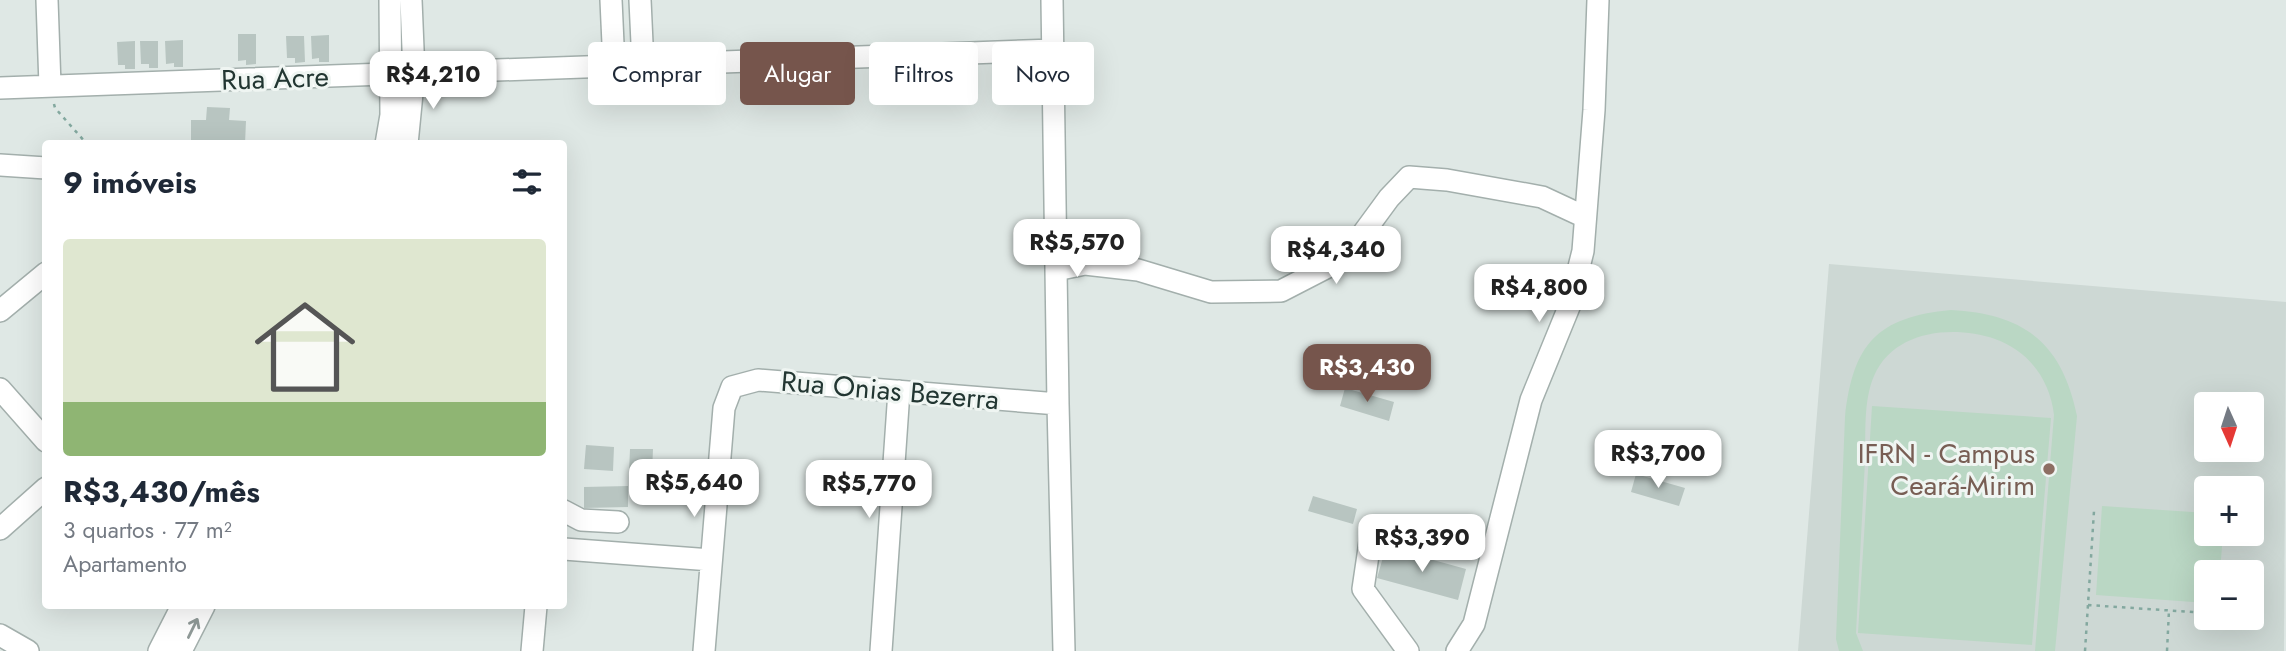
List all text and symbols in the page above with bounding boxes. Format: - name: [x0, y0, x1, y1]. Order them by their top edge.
- chip: Comprar: [588, 42, 726, 105]
- chip: Alugar: [740, 42, 855, 105]
- chip: Filtros: [869, 42, 978, 105]
- chip: Novo: [992, 42, 1094, 105]
- pin: R$4,210: [368, 52, 498, 111]
- street label: Rua Acre: [220, 56, 330, 101]
- text: R$4,210: [386, 57, 480, 91]
- text: 9 imóveis: [63, 161, 197, 204]
- icon: filters: [508, 163, 546, 201]
- pin: R$5,570: [1012, 219, 1142, 279]
- text: R$5,570: [1029, 225, 1125, 259]
- pin: R$4,340: [1271, 226, 1401, 286]
- text: R$4,340: [1287, 232, 1385, 266]
- pin: R$4,800: [1474, 264, 1604, 324]
- text: R$4,800: [1490, 270, 1588, 304]
- icon: home: [242, 284, 368, 410]
- pin: R$3,430: [1302, 344, 1432, 404]
- text: R$3,430: [1319, 350, 1415, 384]
- street label: Rua Onias Bezerra: [779, 361, 1001, 420]
- north arrow: [2194, 392, 2264, 462]
- map controls: [2194, 392, 2264, 630]
- pin: R$3,700: [1593, 430, 1723, 490]
- place label: IFRN - Campus Ceará-Mirim: [1858, 433, 2035, 506]
- text: R$3,700: [1611, 436, 1705, 470]
- pin: R$5,640: [629, 460, 759, 519]
- pin: R$5,770: [804, 461, 934, 520]
- marker: IFRN - Campus Ceará-Mirim: [2041, 461, 2057, 477]
- text: R$5,640: [645, 465, 743, 499]
- text: R$5,770: [822, 466, 916, 500]
- text: R$3,430/mês: [63, 470, 260, 513]
- button: +: [2194, 476, 2264, 546]
- text: 3 quartos · 77 m²: [63, 513, 232, 547]
- pin: R$3,390: [1357, 514, 1487, 574]
- text: R$3,390: [1374, 520, 1470, 554]
- text: Apartamento: [63, 547, 187, 581]
- button: −: [2194, 560, 2264, 630]
- one-way arrow: [186, 618, 200, 639]

